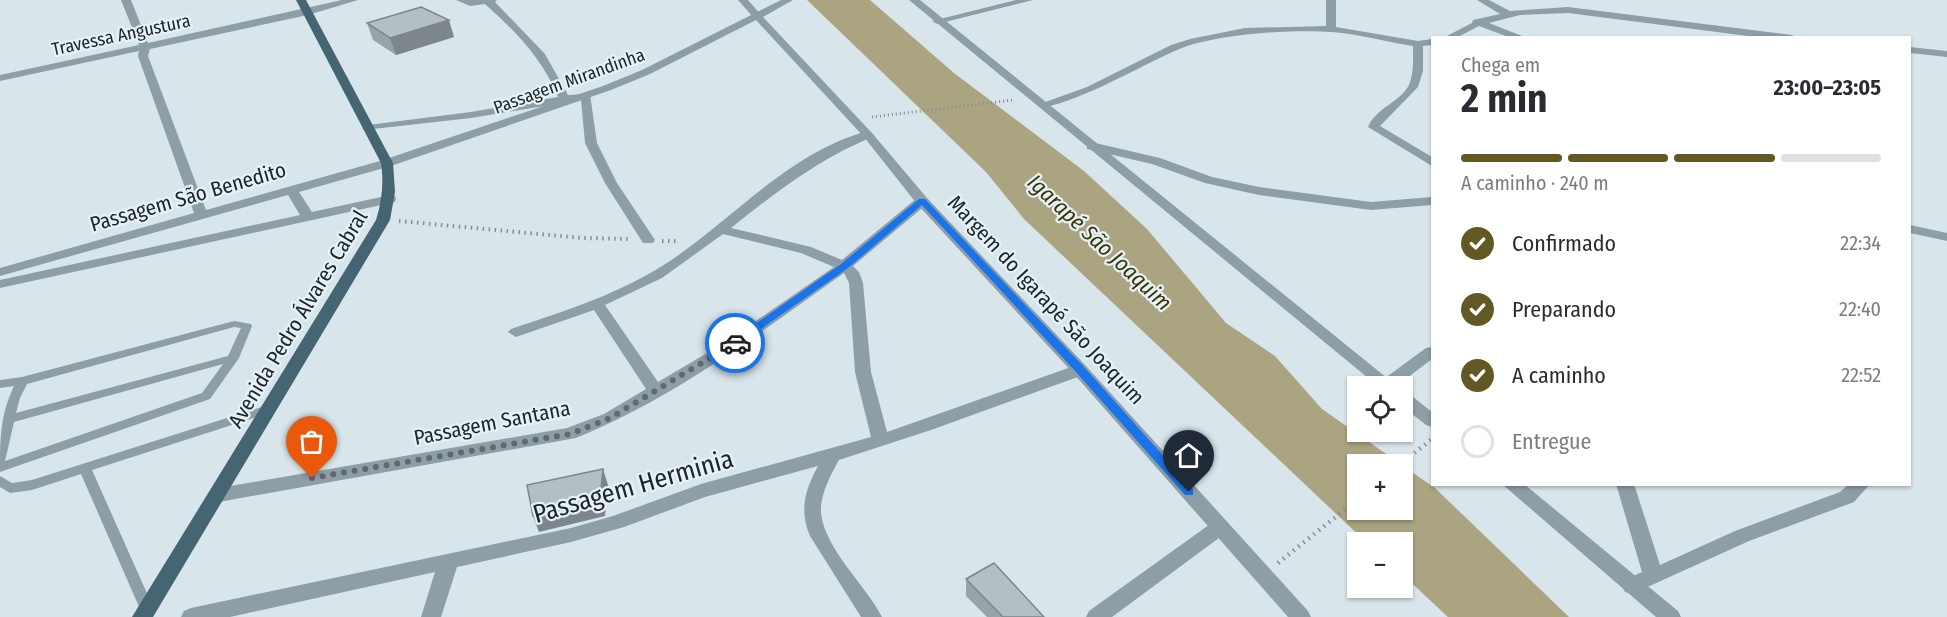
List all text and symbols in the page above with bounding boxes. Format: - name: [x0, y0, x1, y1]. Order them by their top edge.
- street label: Travessa Angustura: [50, 10, 193, 60]
- street label: Passagem Mirandinha: [490, 43, 648, 119]
- text: Chega em: [1461, 53, 1540, 77]
- text: 23:00–23:05: [1774, 74, 1881, 101]
- text: 2 min: [1461, 76, 1547, 122]
- street label: Passagem São Benedito: [87, 157, 289, 237]
- water label: Igarapé São Joaquim: [1022, 169, 1177, 316]
- text: A caminho · 240 m: [1461, 171, 1609, 195]
- street label: Margem do Igarapé São Joaquim: [942, 190, 1150, 410]
- street label: Avenida Pedro Álvares Cabral: [223, 205, 374, 432]
- icon: check: [1461, 227, 1494, 260]
- text: Confirmado: [1512, 230, 1616, 257]
- text: 22:34: [1840, 231, 1881, 255]
- icon: check: [1461, 293, 1494, 326]
- text: Preparando: [1512, 296, 1616, 323]
- text: 22:40: [1839, 297, 1881, 321]
- courier: [705, 313, 765, 373]
- icon: car: [719, 327, 752, 360]
- icon: check: [1461, 359, 1494, 392]
- text: A caminho: [1512, 362, 1606, 389]
- text: 22:52: [1841, 363, 1881, 387]
- map controls: [1347, 376, 1413, 598]
- button: locate: [1347, 376, 1413, 442]
- street label: Passagem Santana: [412, 395, 572, 451]
- pin: [286, 416, 337, 478]
- icon: bag: [295, 425, 328, 458]
- text: Entregue: [1512, 428, 1591, 455]
- pin: [1163, 430, 1214, 492]
- icon: home: [1172, 439, 1205, 472]
- street label: Passagem Herminia: [529, 443, 737, 530]
- button: +: [1347, 454, 1413, 520]
- button: −: [1347, 532, 1413, 598]

